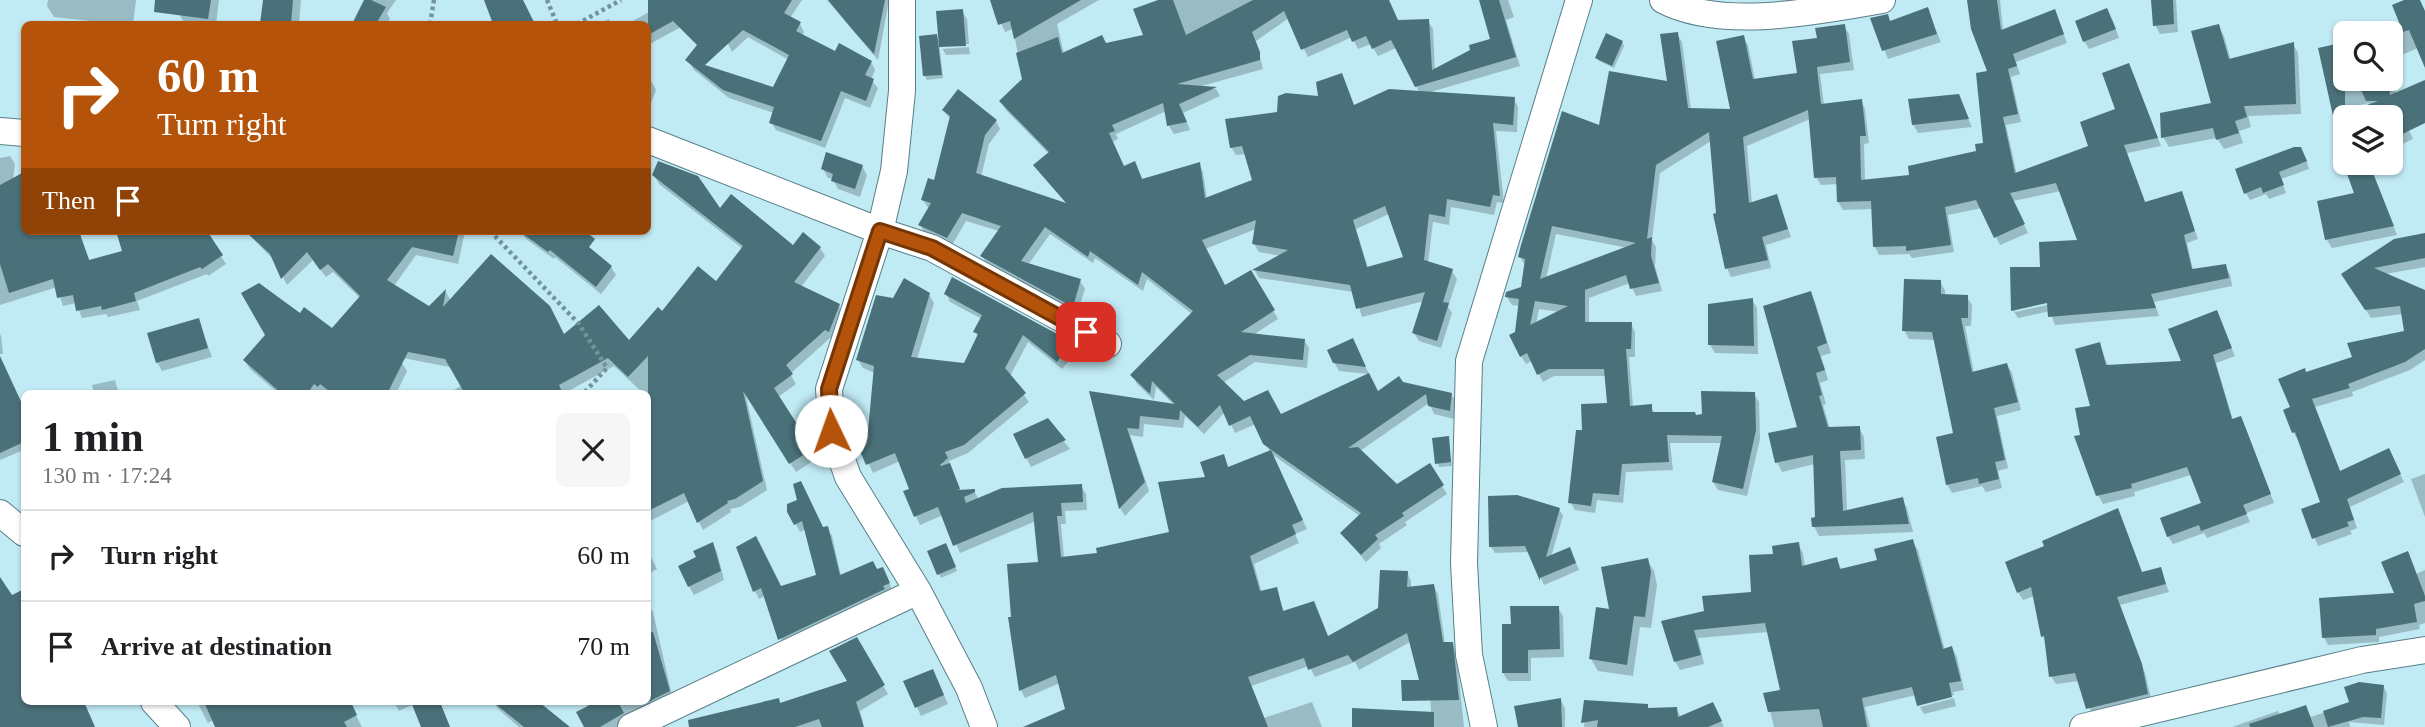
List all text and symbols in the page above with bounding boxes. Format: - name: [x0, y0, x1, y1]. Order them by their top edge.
- map controls: [2333, 21, 2403, 175]
- button: search: [2333, 21, 2403, 91]
- text: 60 m: [157, 48, 259, 103]
- icon: right: [42, 49, 133, 140]
- button: layers: [2333, 105, 2403, 175]
- text: Turn right: [157, 106, 287, 142]
- icon: arrive: [109, 182, 147, 220]
- text: Then: [42, 186, 95, 215]
- pin: [1056, 302, 1116, 362]
- icon: arrive: [1067, 313, 1105, 351]
- position arrow: [794, 394, 868, 468]
- button: close: [556, 413, 630, 487]
- text: 1 min: [42, 414, 144, 460]
- text: 130 m · 17:24: [42, 463, 172, 488]
- icon: right: [42, 537, 80, 575]
- text: Turn right: [101, 541, 218, 570]
- text: 60 m: [577, 541, 630, 570]
- icon: arrive: [42, 628, 80, 666]
- text: Arrive at destination: [101, 632, 332, 661]
- text: 70 m: [577, 632, 630, 661]

